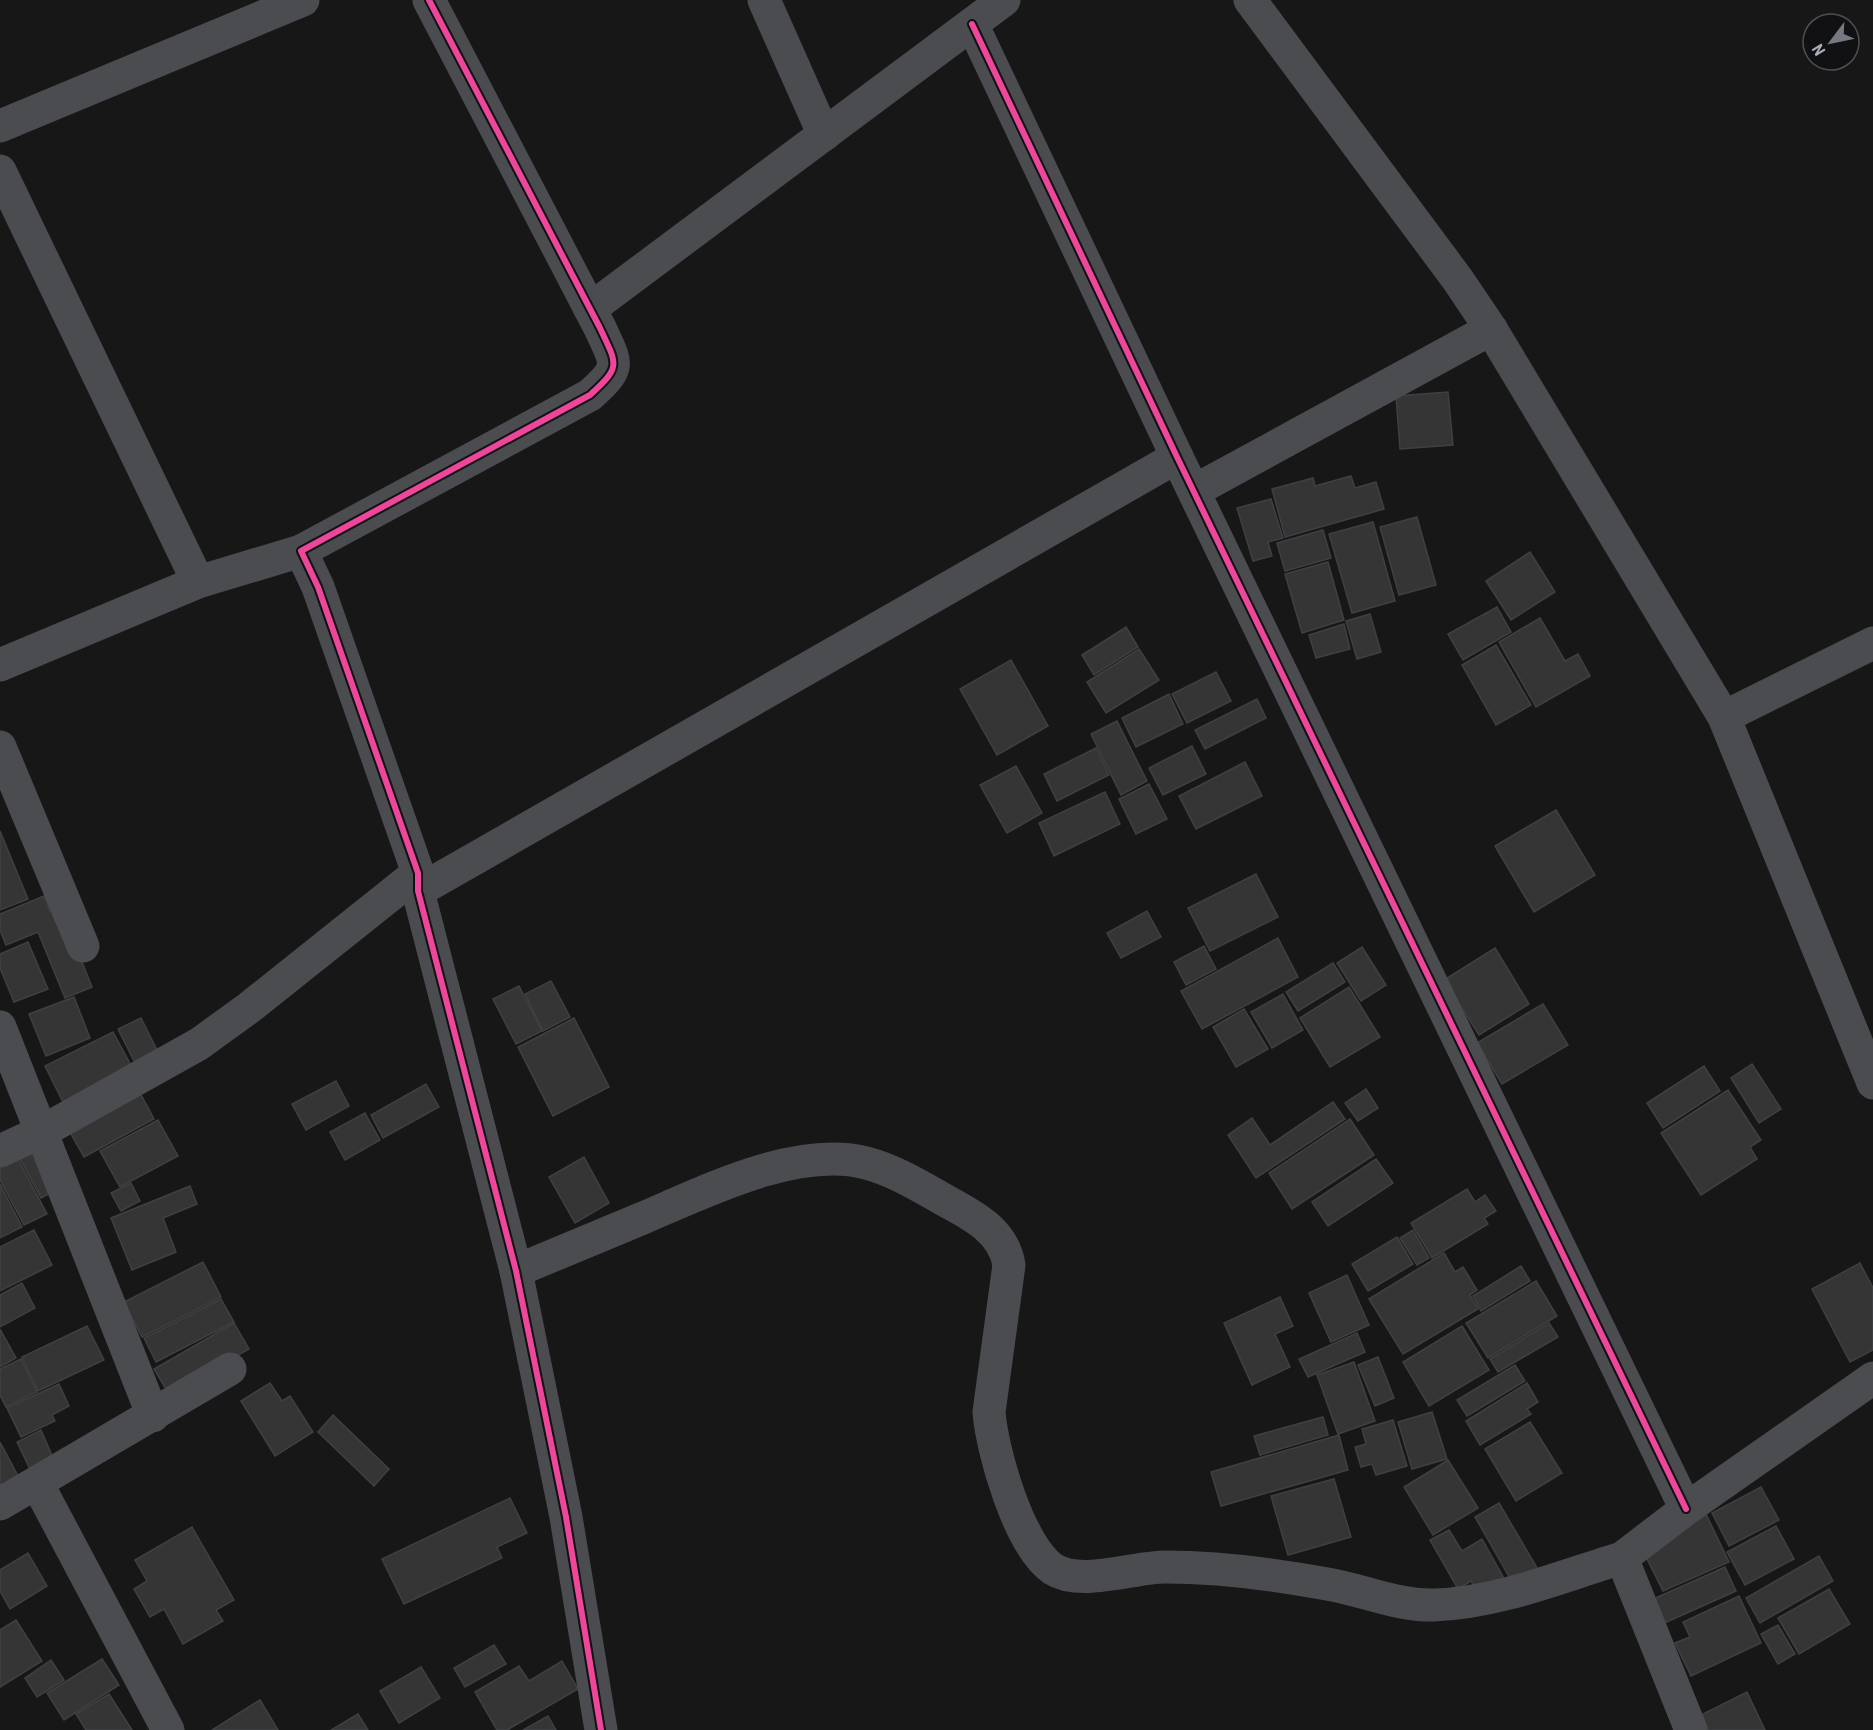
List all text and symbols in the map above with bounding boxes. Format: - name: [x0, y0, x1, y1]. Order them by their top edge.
- north arrow: [1801, 12, 1861, 72]
- text: N: [1808, 40, 1829, 59]

